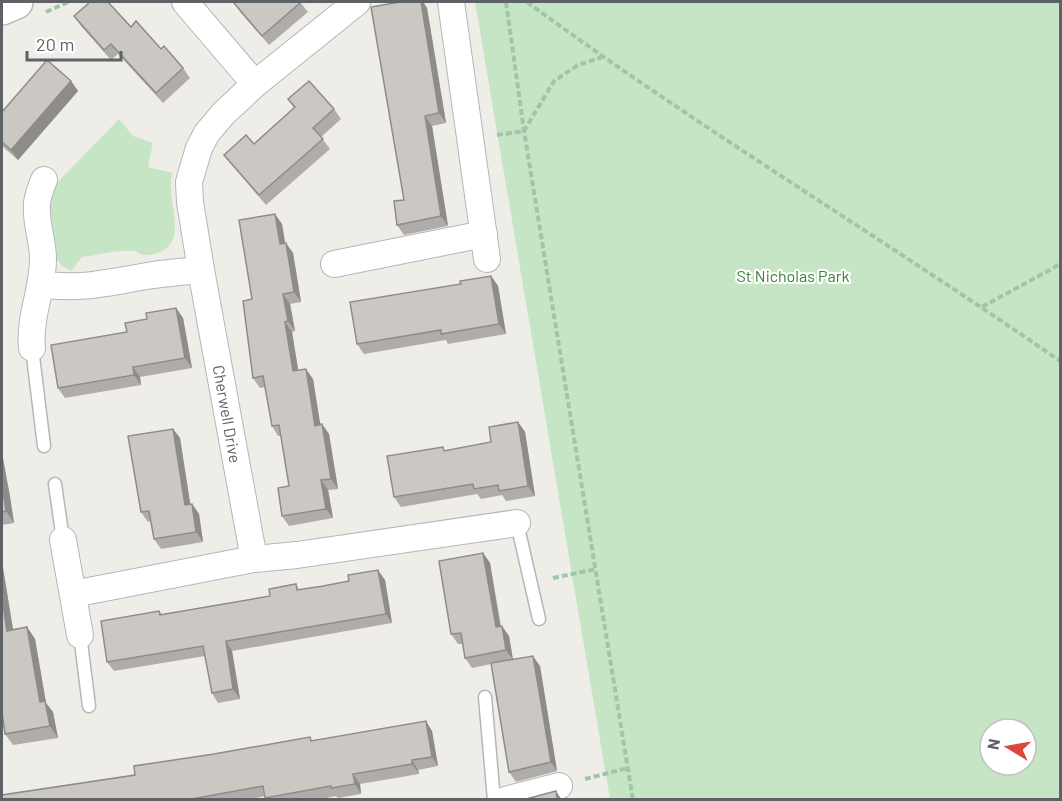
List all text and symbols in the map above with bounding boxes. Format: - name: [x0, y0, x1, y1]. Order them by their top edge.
- scale bar: [27, 24, 122, 62]
- text: 20 m: [36, 33, 74, 55]
- park label: St Nicholas Park: [736, 266, 850, 285]
- street label: Cherwell Drive: [210, 364, 245, 464]
- north arrow: [978, 717, 1038, 777]
- text: N: [982, 737, 1003, 751]

